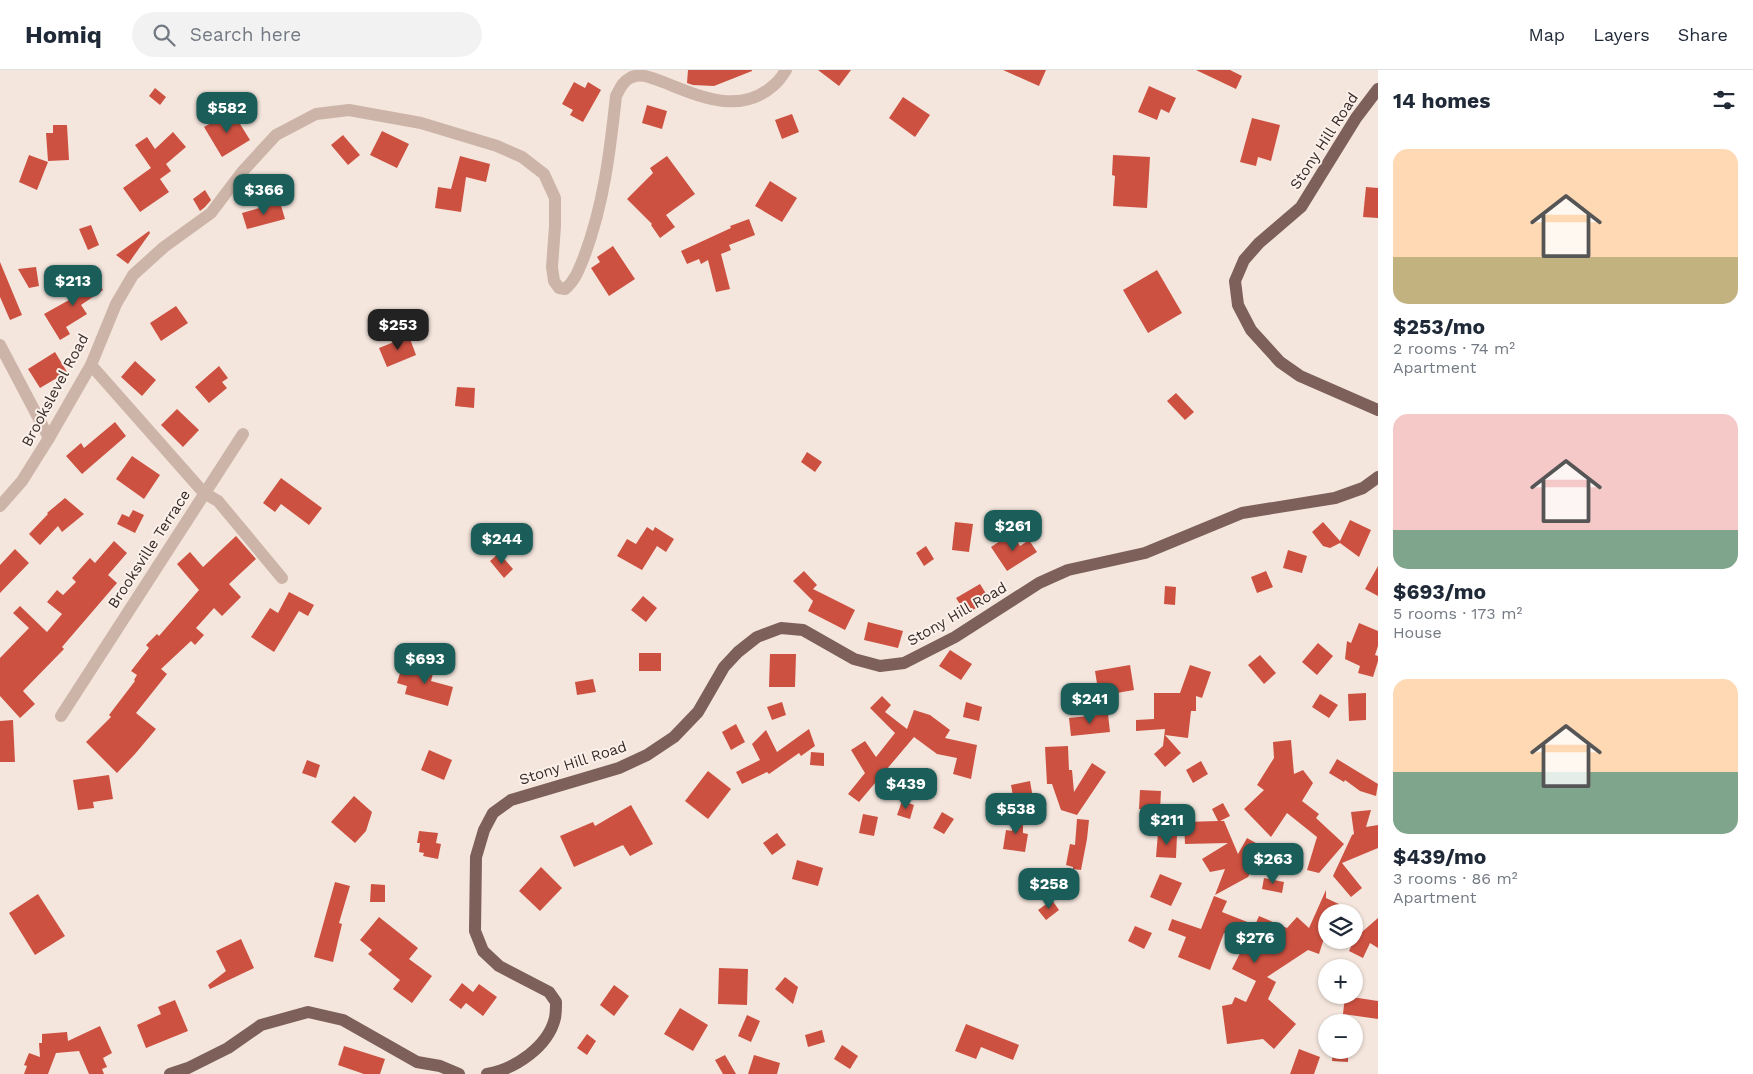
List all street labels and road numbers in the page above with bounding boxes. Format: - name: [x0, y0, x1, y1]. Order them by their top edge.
- street label: Stony Hill Road: [1286, 89, 1362, 193]
- street label: Brookslevel Road: [18, 330, 92, 450]
- street label: Brooksville Terrace: [104, 486, 194, 612]
- street label: Stony Hill Road: [904, 578, 1010, 650]
- street label: Stony Hill Road: [517, 737, 629, 789]

